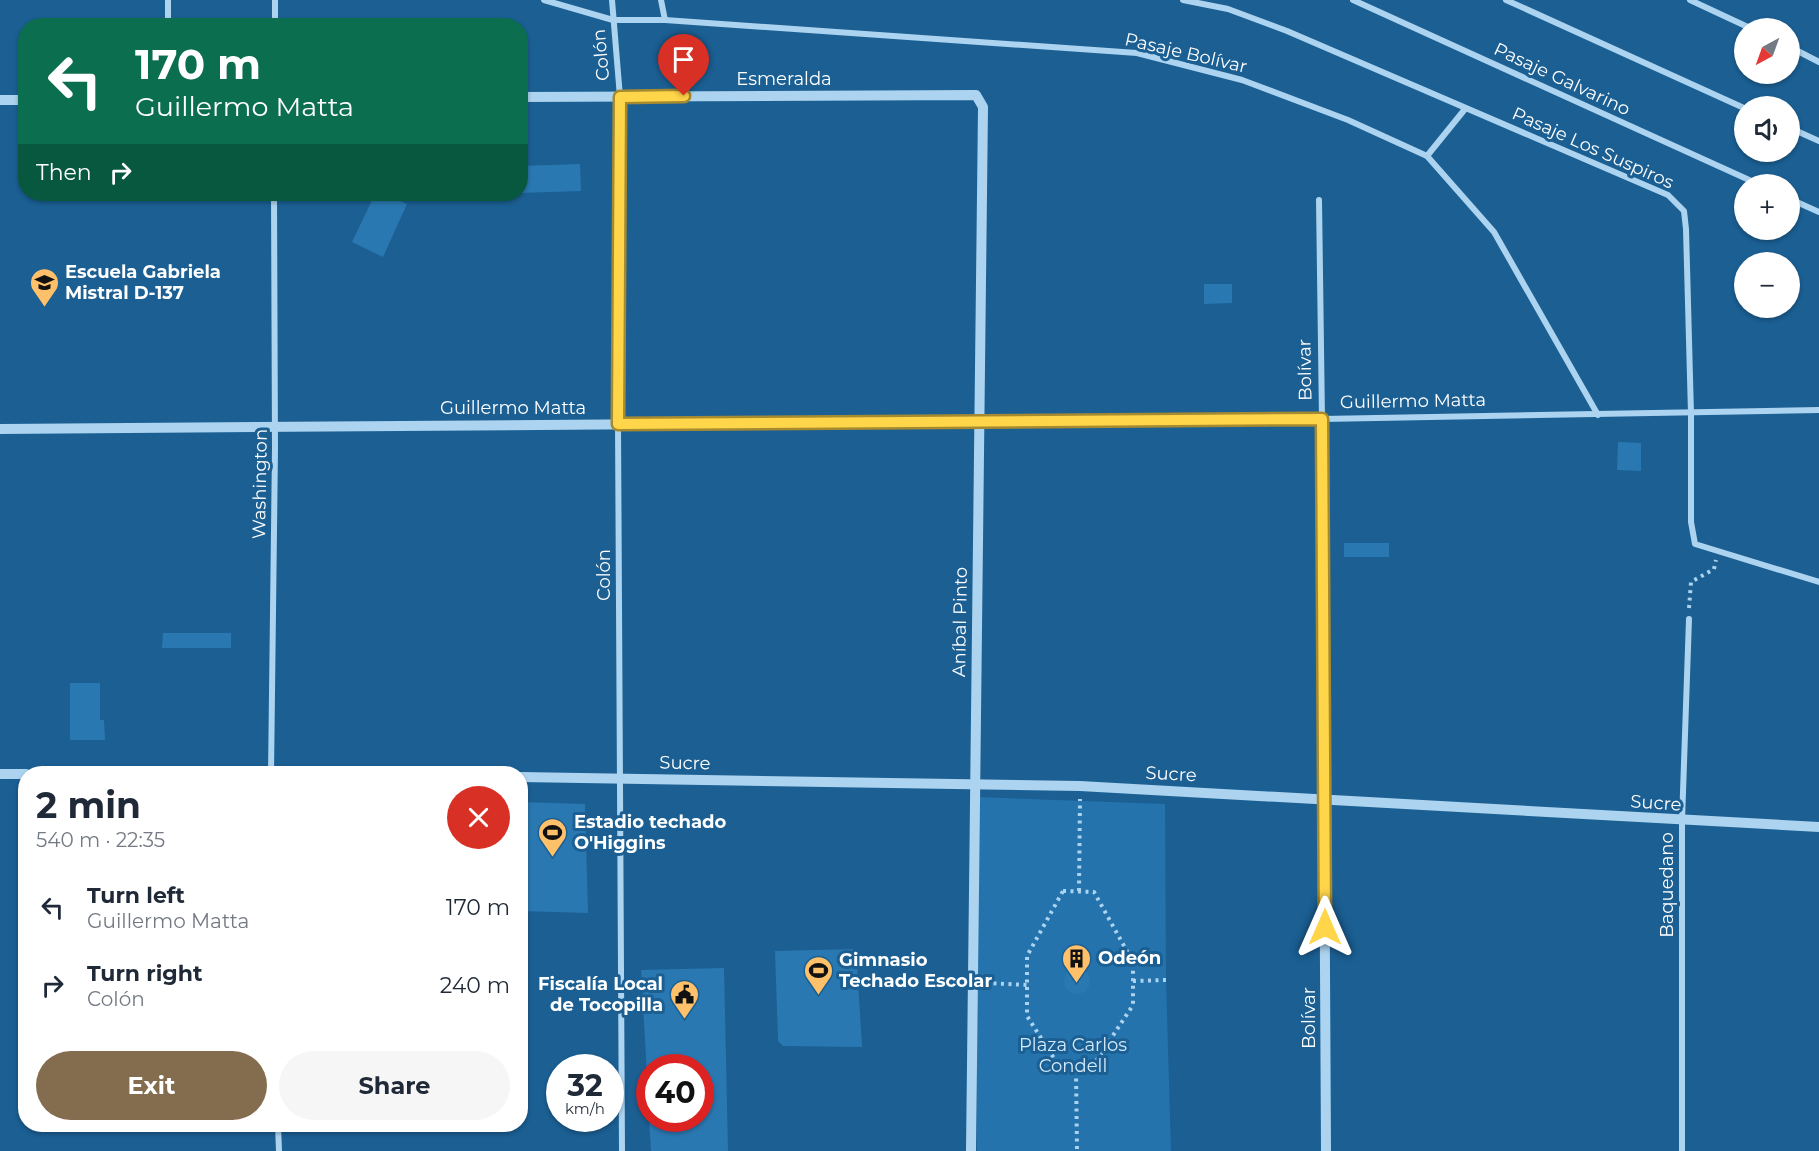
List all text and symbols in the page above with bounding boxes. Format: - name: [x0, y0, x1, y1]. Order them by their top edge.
- north arrow: [1734, 18, 1800, 84]
- map controls: [1734, 18, 1800, 318]
- street label: Colón: [588, 28, 614, 82]
- street label: Pasaje Bolívar: [1123, 28, 1249, 78]
- pin: [658, 34, 709, 96]
- text: 170 m: [135, 38, 261, 90]
- street label: Pasaje Galvarino: [1490, 38, 1634, 120]
- icon: left: [36, 42, 114, 120]
- icon: arrive: [667, 43, 700, 76]
- street label: Esmeralda: [736, 68, 832, 90]
- text: Guillermo Matta: [135, 90, 354, 123]
- button: sound: [1734, 96, 1800, 162]
- street label: Pasaje Los Suspiros: [1509, 102, 1677, 194]
- icon: right: [104, 156, 137, 189]
- text: Then: [36, 159, 92, 186]
- button: +: [1734, 174, 1800, 240]
- button: −: [1734, 252, 1800, 318]
- place label: Escuela Gabriela Mistral D-137: [65, 261, 221, 304]
- school or university icon: Escuela Gabriela Mistral D-137: [28, 266, 60, 308]
- street label: Bolívar: [1293, 339, 1317, 401]
- street label: Guillermo Matta: [1340, 389, 1486, 413]
- street label: Guillermo Matta: [440, 397, 586, 419]
- street label: Washington: [248, 429, 272, 539]
- street label: Colón: [593, 549, 615, 601]
- street label: Aníbal Pinto: [948, 567, 972, 677]
- street label: Sucre: [659, 752, 711, 774]
- street label: Sucre: [1145, 762, 1197, 786]
- text: 2 min: [36, 783, 141, 827]
- button: close: [447, 786, 510, 849]
- street label: Sucre: [1630, 790, 1682, 816]
- place label: Estadio techado O'Higgins: [574, 811, 727, 854]
- sports icon: Estadio techado O'Higgins: [537, 816, 569, 858]
- text: 540 m · 22:35: [36, 828, 165, 852]
- street label: Baquedano: [1656, 832, 1678, 938]
- text: Turn left: [87, 882, 185, 909]
- icon: left: [36, 891, 69, 924]
- text: 170 m: [446, 894, 510, 921]
- position arrow: [1293, 895, 1357, 959]
- text: Guillermo Matta: [87, 909, 249, 933]
- building icon: Odeón: [1061, 942, 1093, 984]
- place label: Odeón: [1098, 947, 1161, 969]
- place label: Gimnasio Techado Escolar: [839, 949, 992, 992]
- sports icon: Gimnasio Techado Escolar: [802, 954, 834, 996]
- text: Turn right: [87, 960, 202, 987]
- icon: right: [36, 969, 69, 1002]
- text: 240 m: [440, 972, 510, 999]
- place label: Fiscalía Local de Tocopilla: [538, 973, 663, 1016]
- public building icon: Fiscalía Local de Tocopilla: [668, 978, 700, 1020]
- text: Colón: [87, 987, 145, 1011]
- street label: Bolívar: [1298, 987, 1320, 1049]
- park label: Plaza Carlos Condell: [1019, 1034, 1127, 1077]
- button: Exit: [36, 1051, 267, 1120]
- button: Share: [279, 1051, 510, 1120]
- speed limit sign: 40: [636, 1054, 714, 1132]
- text: 32: [567, 1067, 603, 1104]
- text: km/h: [565, 1099, 605, 1118]

